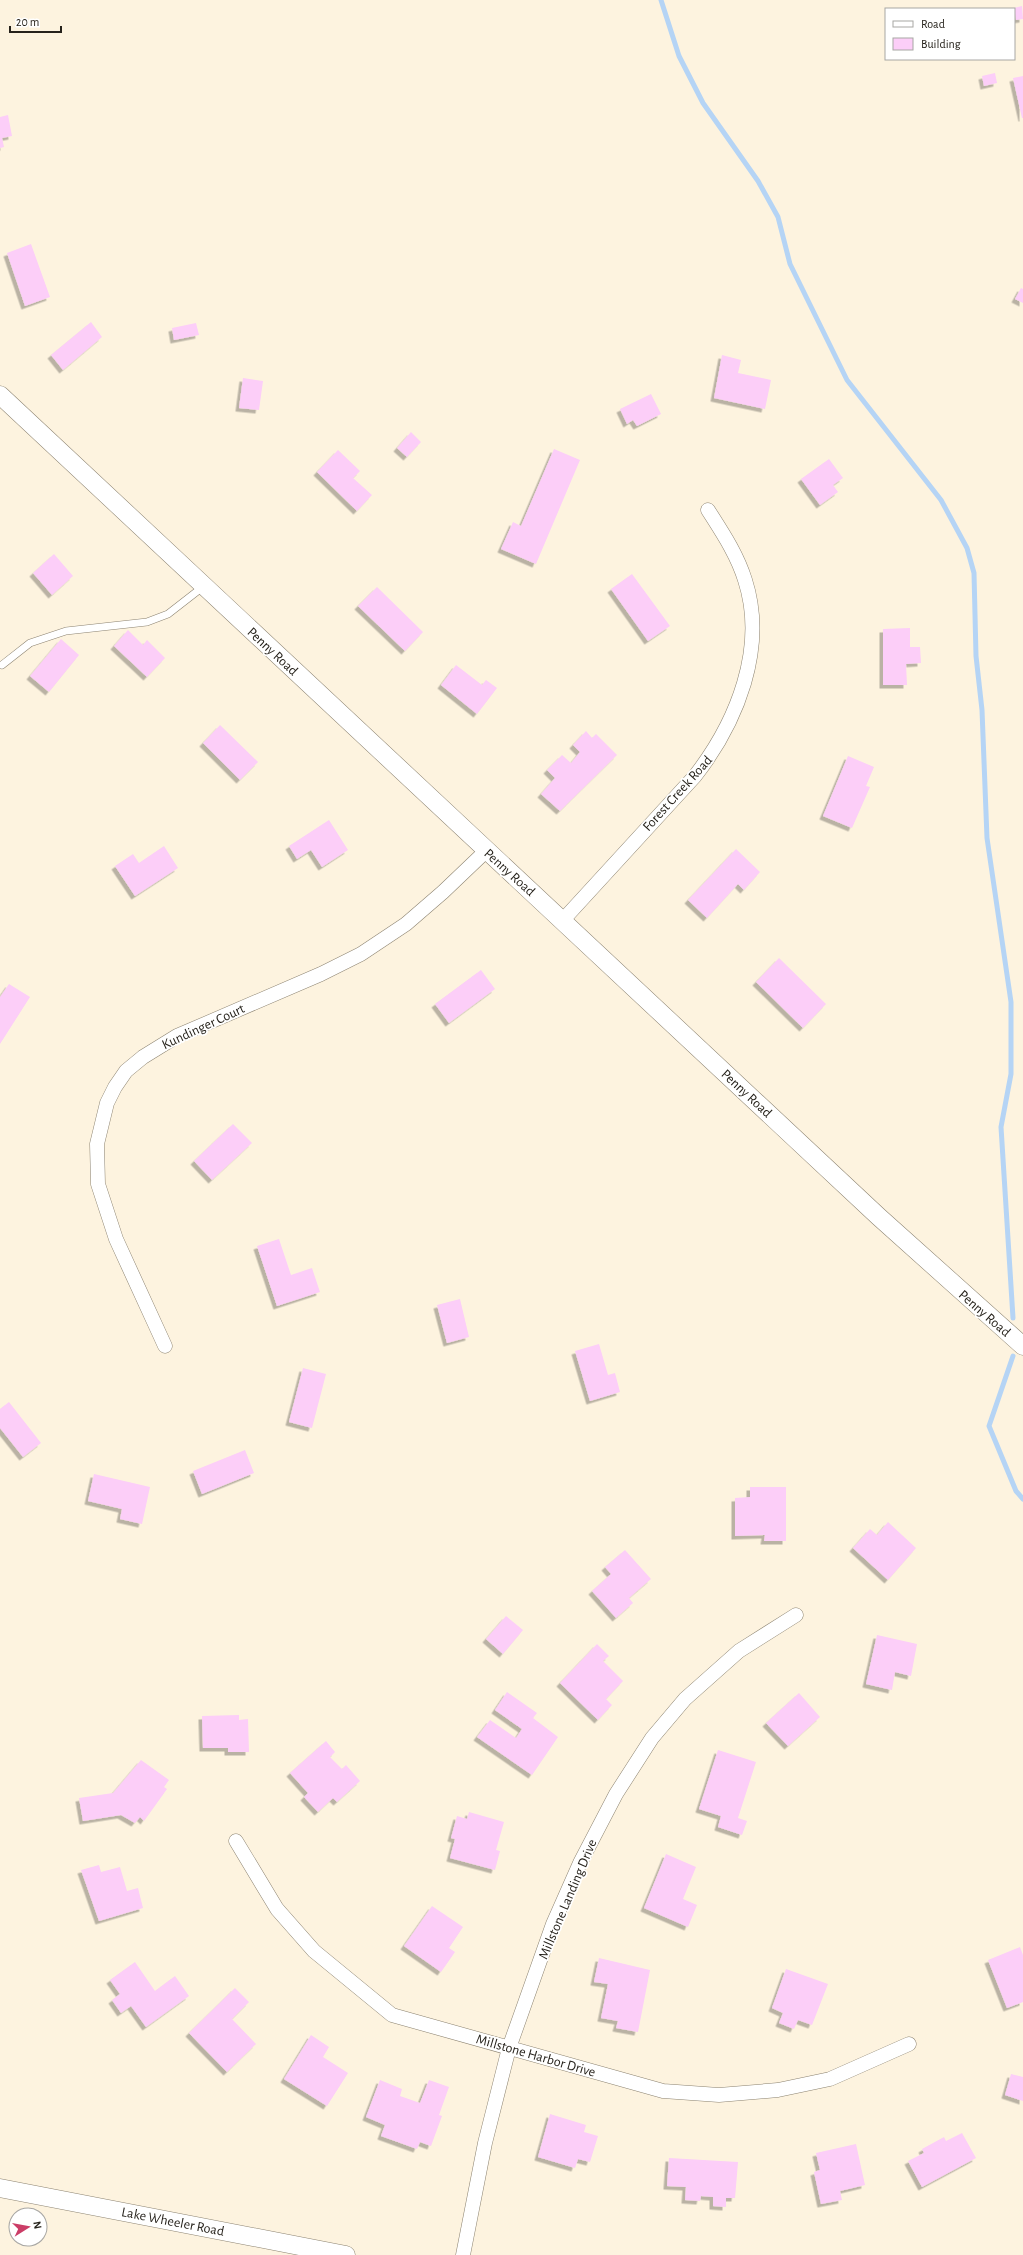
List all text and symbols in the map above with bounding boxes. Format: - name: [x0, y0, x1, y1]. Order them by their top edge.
- scale bar: [10, 8, 61, 34]
- legend: [885, 8, 1015, 60]
- text: 20 m: [16, 16, 39, 28]
- text: Road: [921, 18, 945, 30]
- text: Building: [921, 38, 961, 50]
- street label: Penny Road: [244, 625, 300, 678]
- street label: Forest Creek Road: [640, 753, 715, 834]
- street label: Penny Road: [481, 846, 538, 899]
- street label: Kundinger Court: [160, 1001, 247, 1052]
- street label: Penny Road: [718, 1067, 774, 1120]
- street label: Penny Road: [956, 1288, 1013, 1340]
- street label: Millstone Landing Drive: [536, 1837, 600, 1962]
- street label: Millstone Harbor Drive: [474, 2032, 597, 2080]
- street label: Lake Wheeler Road: [120, 2205, 225, 2239]
- north arrow: [8, 2207, 48, 2247]
- text: N: [31, 2220, 43, 2230]

